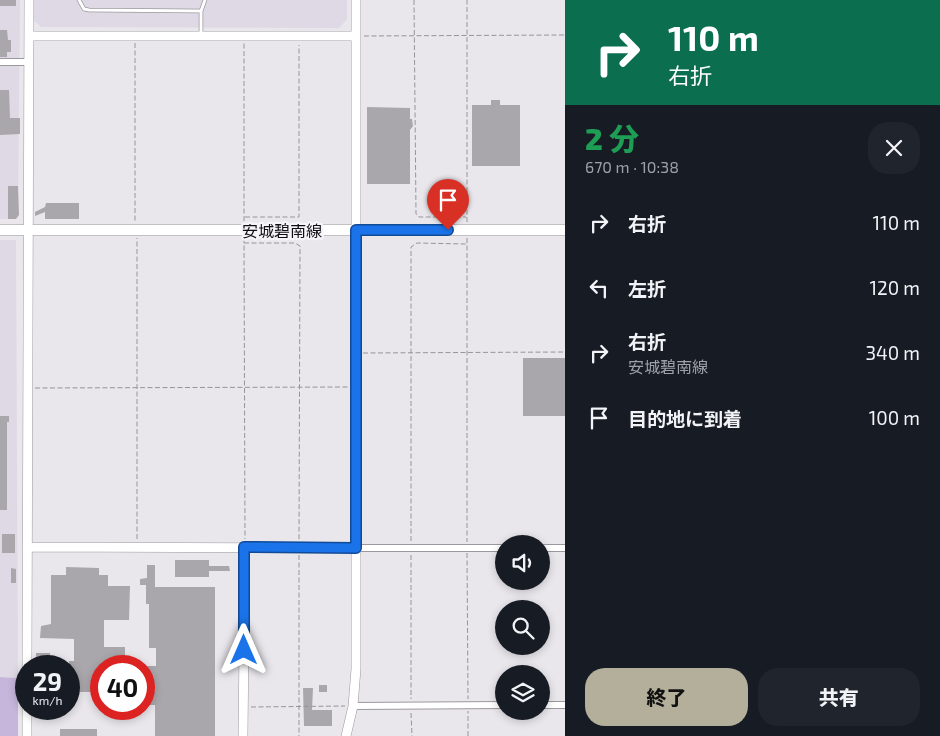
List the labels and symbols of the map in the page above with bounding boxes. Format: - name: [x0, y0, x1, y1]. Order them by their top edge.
- pin: [427, 179, 469, 230]
- street label: 安城碧南線: [242, 221, 322, 240]
- position arrow: [217, 623, 269, 675]
- speed limit sign: 40: [90, 655, 155, 720]

